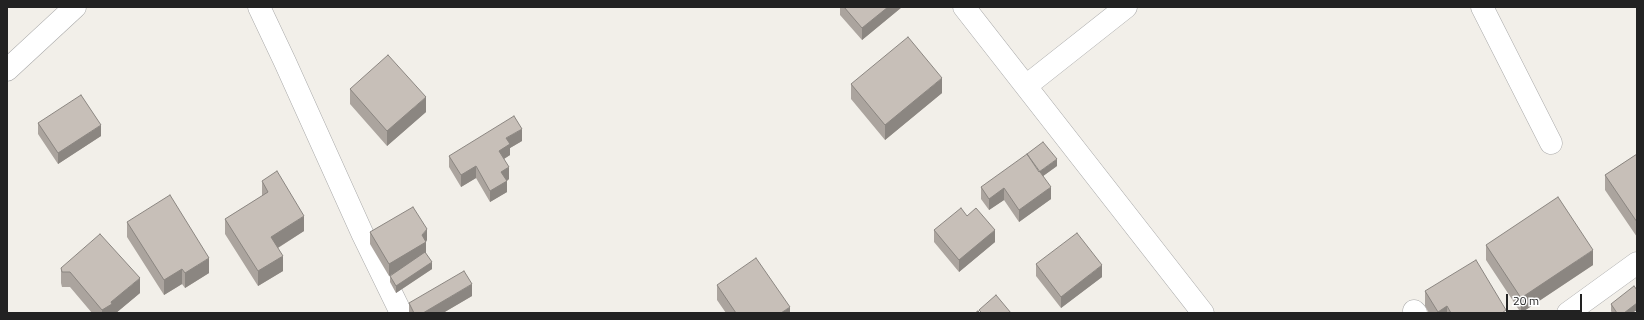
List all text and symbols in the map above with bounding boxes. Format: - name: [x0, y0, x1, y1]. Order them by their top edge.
- scale bar: [1508, 286, 1584, 312]
- text: 20 m: [1513, 291, 1539, 310]

